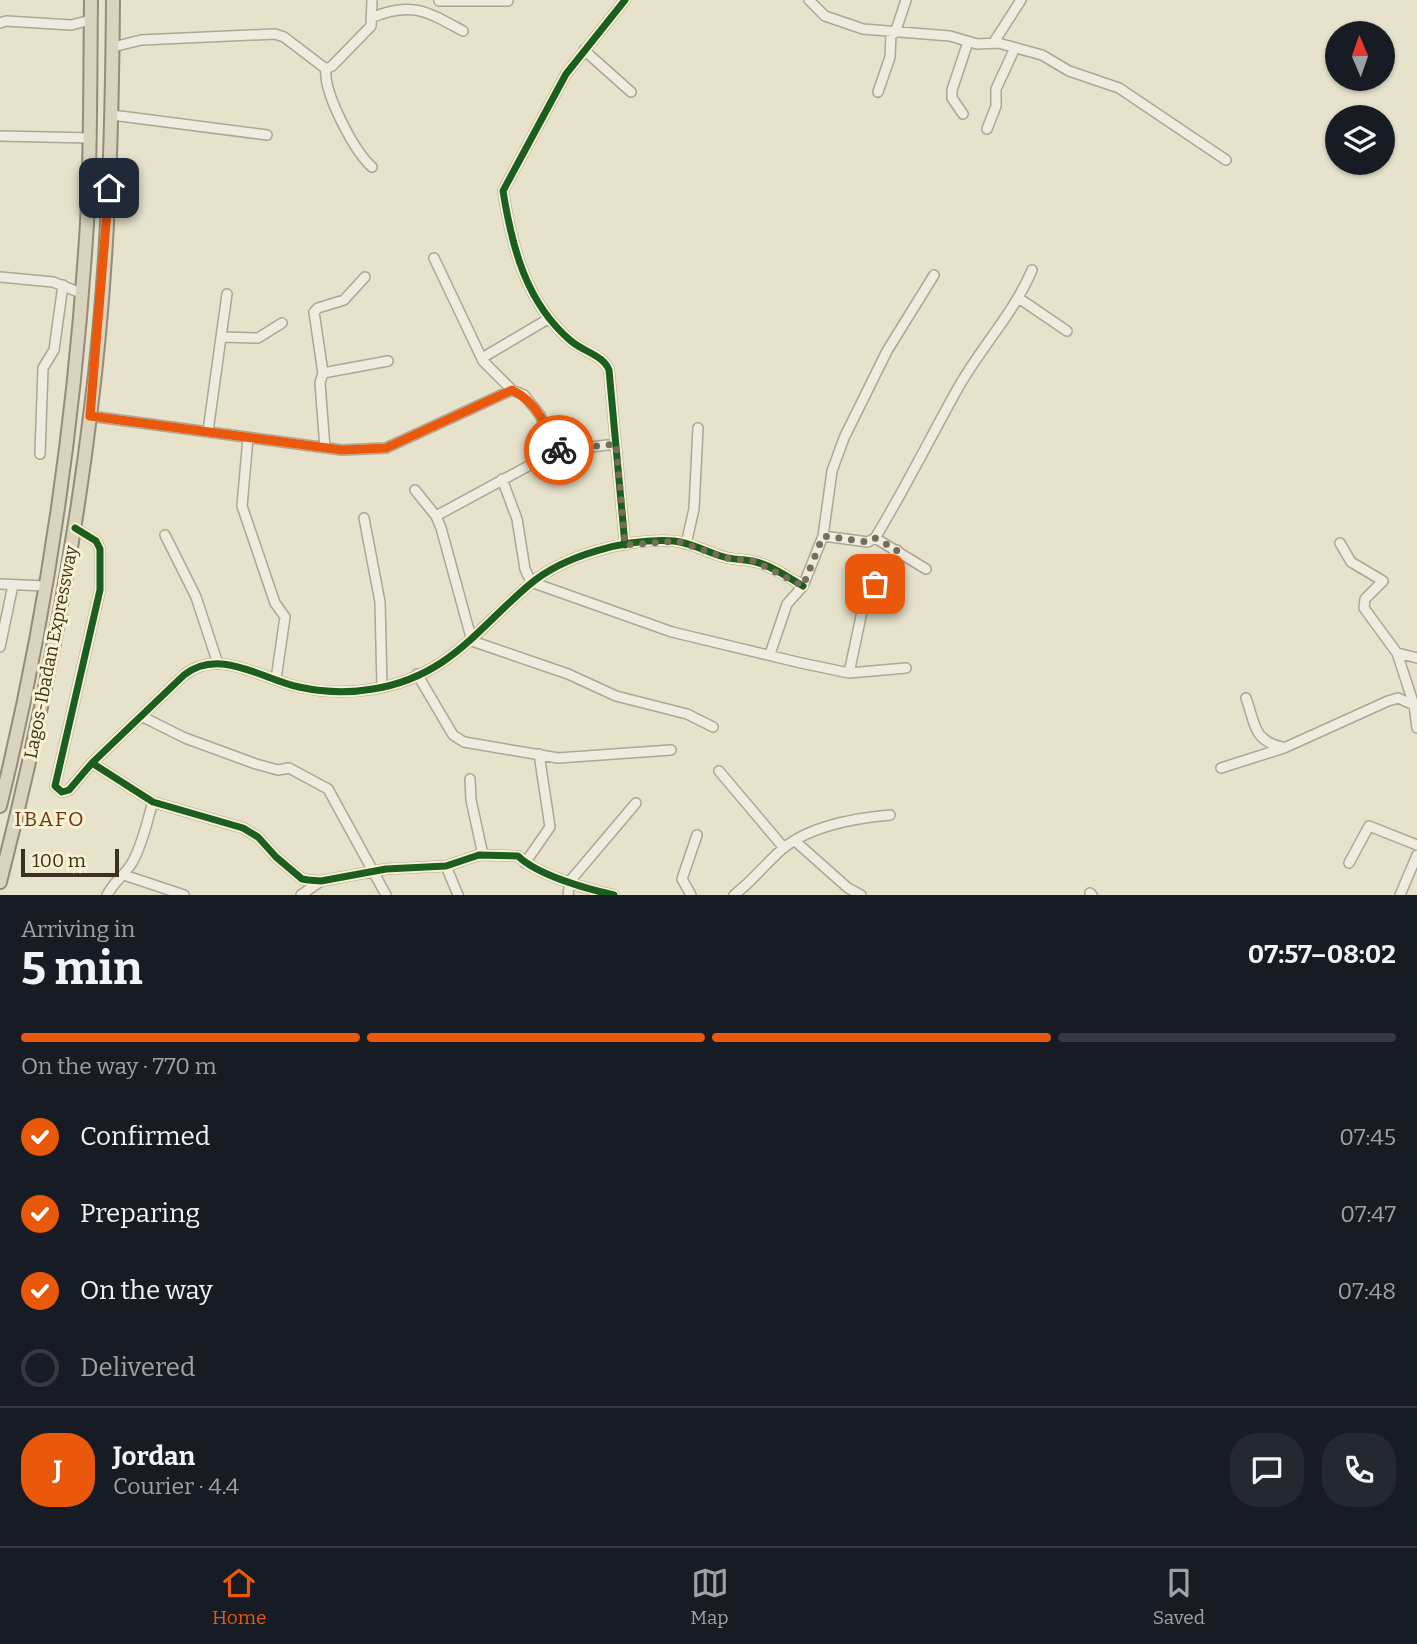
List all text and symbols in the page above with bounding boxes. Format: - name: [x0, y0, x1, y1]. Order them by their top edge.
- north arrow: [1325, 21, 1395, 91]
- map controls: [1325, 21, 1395, 175]
- button: layers: [1325, 105, 1395, 175]
- pin: [79, 158, 139, 218]
- icon: home: [90, 169, 128, 207]
- courier: [524, 415, 594, 485]
- icon: bike: [540, 431, 578, 469]
- street label: Lagos-Ibadan Expressway: [20, 543, 83, 760]
- pin: [845, 554, 905, 614]
- icon: bag: [856, 565, 894, 603]
- district label: IBAFO: [14, 806, 86, 832]
- scale bar: [21, 846, 119, 878]
- text: 100 m: [32, 849, 86, 872]
- text: Arriving in: [21, 915, 135, 943]
- text: 07:57–08:02: [1248, 939, 1396, 970]
- text: 5 min: [21, 941, 143, 996]
- text: On the way · 770 m: [21, 1052, 217, 1080]
- icon: check: [21, 1118, 59, 1156]
- text: Confirmed: [80, 1121, 210, 1152]
- text: 07:45: [1339, 1123, 1396, 1151]
- icon: check: [21, 1195, 59, 1233]
- text: Preparing: [80, 1198, 200, 1229]
- text: 07:47: [1340, 1200, 1396, 1228]
- icon: check: [21, 1272, 59, 1310]
- text: On the way: [80, 1275, 213, 1306]
- text: 07:48: [1338, 1277, 1396, 1305]
- text: Delivered: [80, 1352, 195, 1383]
- button: chat: [1230, 1433, 1304, 1507]
- button: phone: [1322, 1433, 1396, 1507]
- text: Jordan: [113, 1441, 195, 1472]
- text: J: [54, 1455, 62, 1486]
- text: Courier · 4.4: [113, 1472, 239, 1500]
- tab: Home: [212, 1564, 266, 1629]
- tab: Map: [690, 1564, 729, 1629]
- tab: Saved: [1153, 1564, 1205, 1629]

